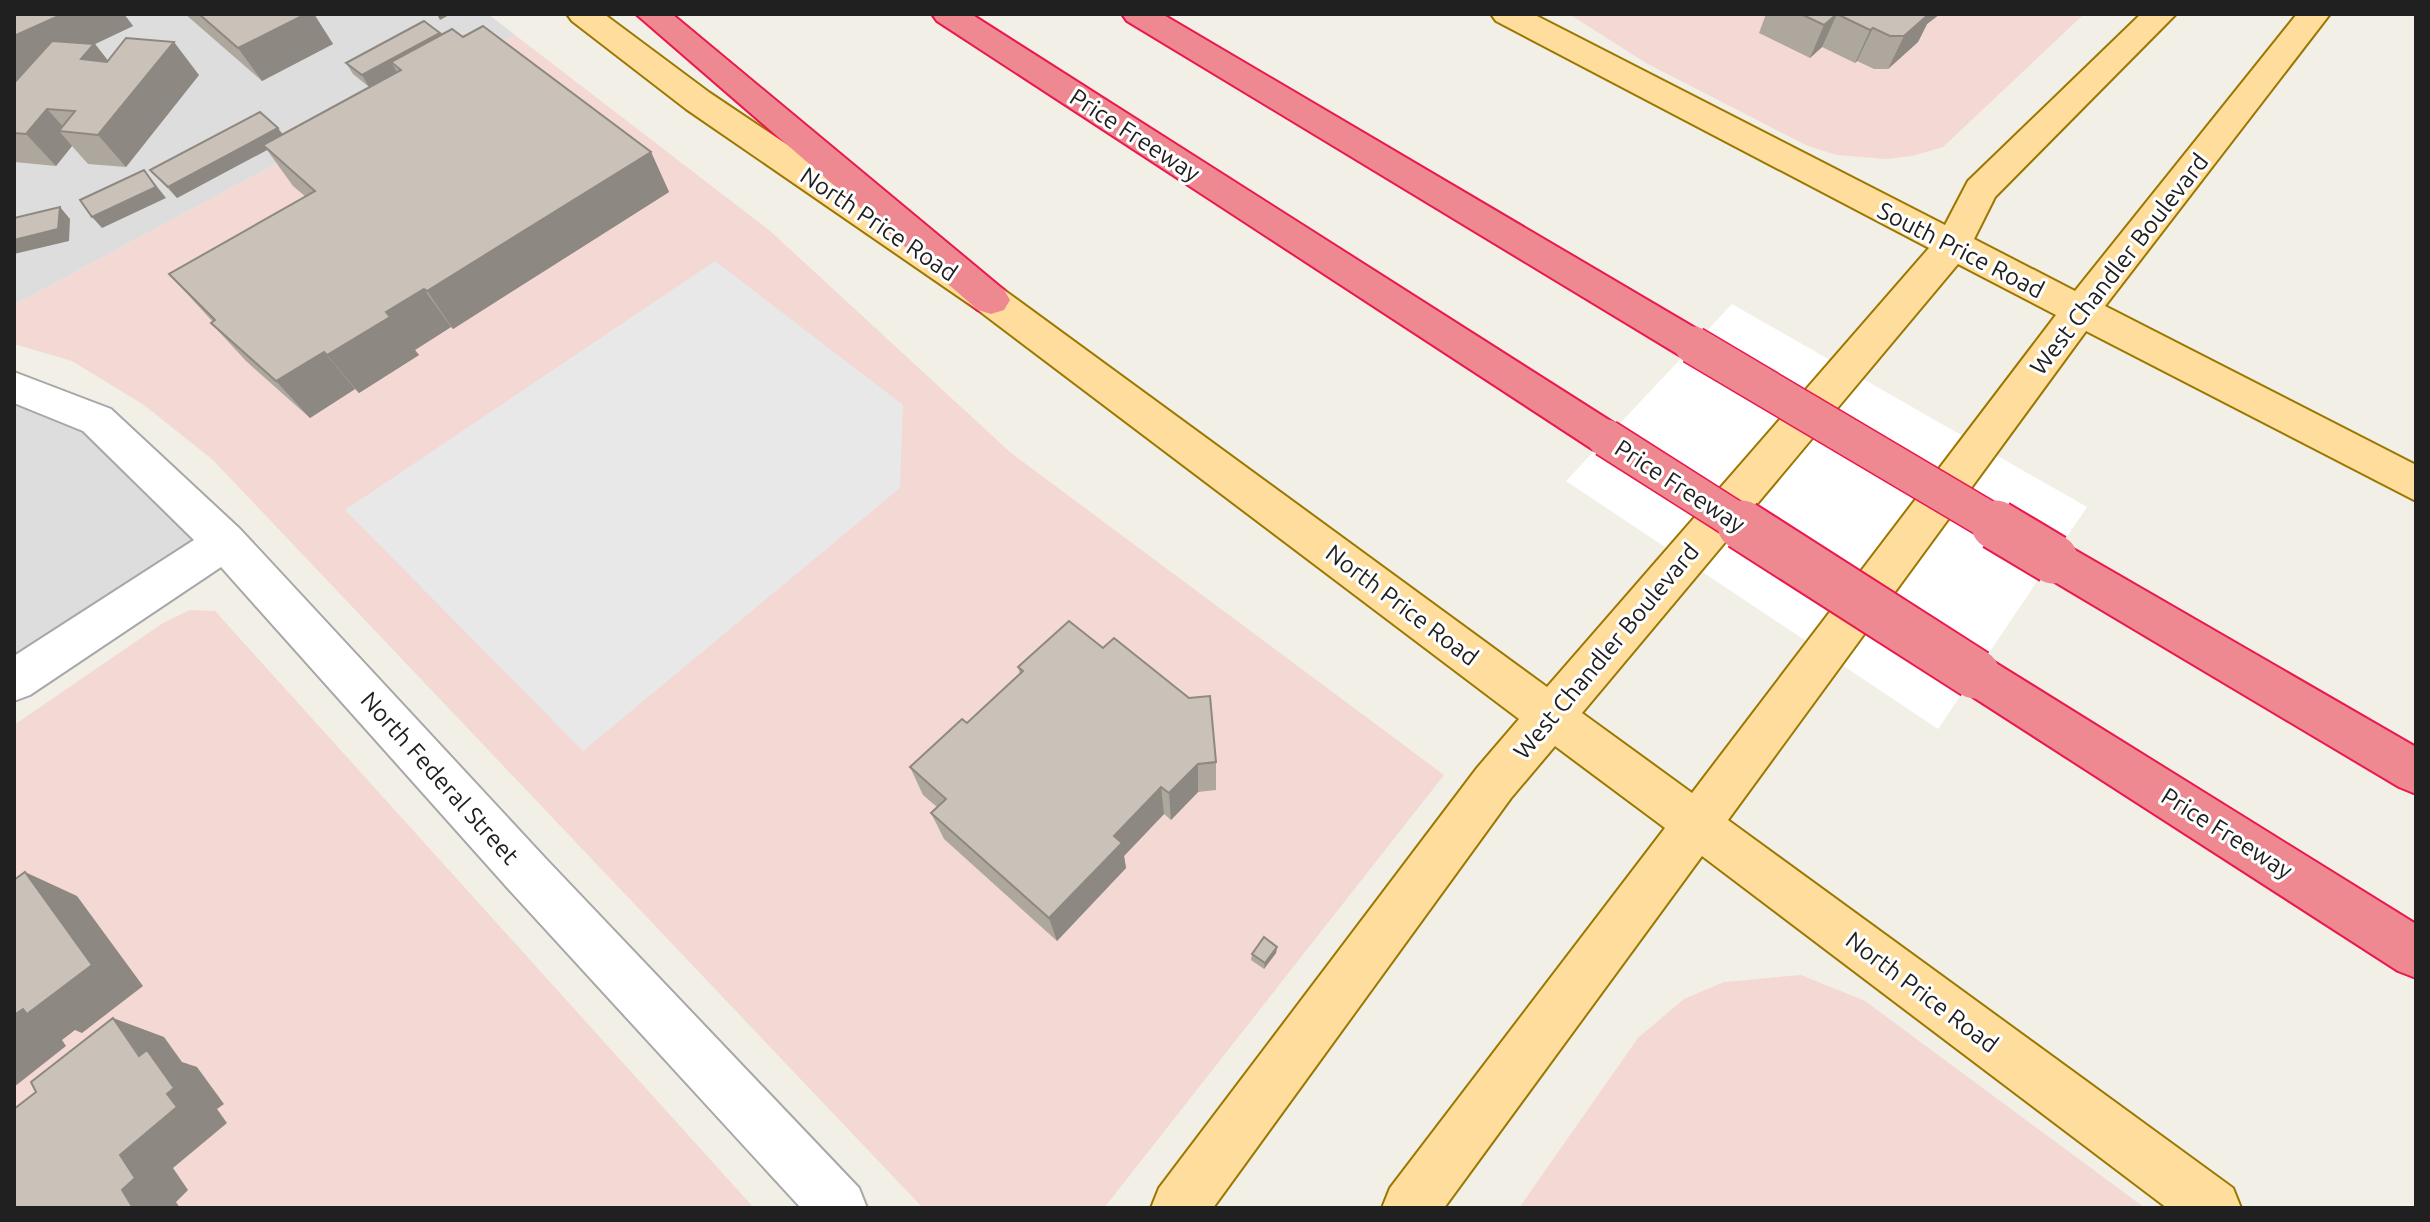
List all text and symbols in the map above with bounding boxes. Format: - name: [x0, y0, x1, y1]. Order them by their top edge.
- street label: Price Freeway: [1065, 83, 1205, 187]
- street label: West Chandler Boulevard: [2024, 148, 2214, 380]
- street label: North Price Road: [795, 162, 963, 286]
- street label: South Price Road: [1873, 196, 2049, 304]
- street label: Price Freeway: [1610, 434, 1750, 538]
- street label: West Chandler Boulevard: [1508, 538, 1704, 764]
- street label: North Price Road: [1321, 539, 1483, 671]
- street label: North Federal Street: [356, 686, 525, 870]
- street label: Price Freeway: [2157, 782, 2298, 884]
- street label: North Price Road: [1841, 926, 2003, 1058]

